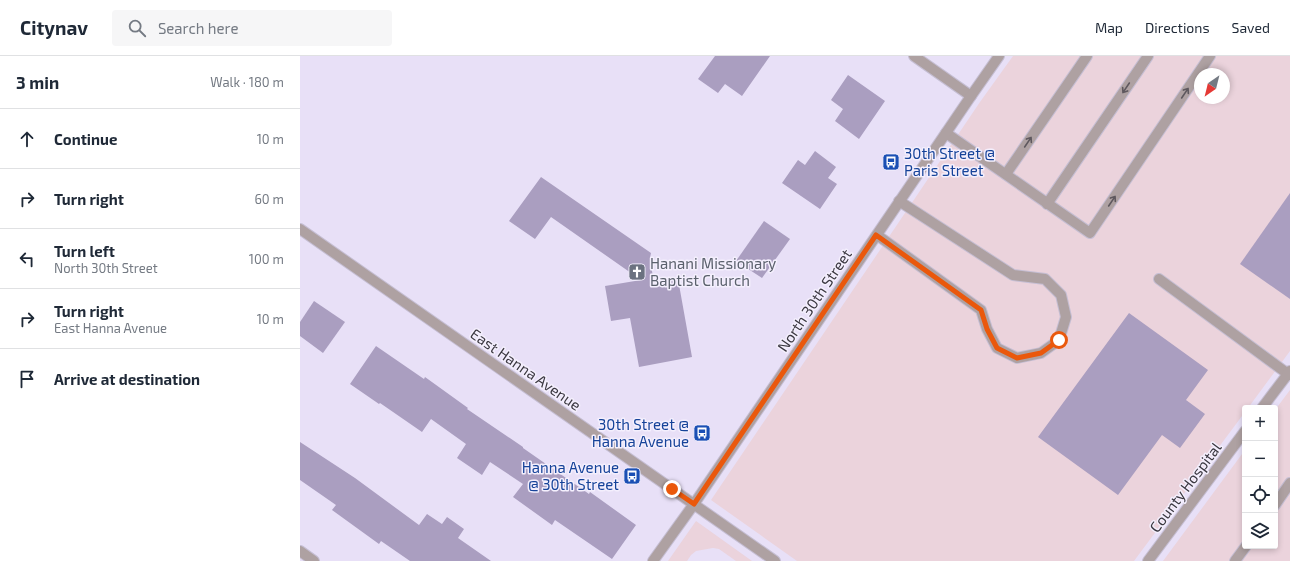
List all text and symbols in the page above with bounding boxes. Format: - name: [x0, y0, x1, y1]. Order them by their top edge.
- search box: [112, 10, 392, 46]
- text: Citynav: [20, 16, 88, 39]
- icon: search: [126, 17, 148, 39]
- text: Search here: [158, 19, 238, 37]
- text: Map: [1095, 19, 1123, 36]
- text: Directions: [1145, 19, 1210, 36]
- text: Saved: [1232, 19, 1270, 36]
- north arrow: [1194, 68, 1230, 104]
- text: 3 min: [16, 72, 59, 92]
- text: Walk · 180 m: [210, 74, 284, 90]
- one-way arrow: [1122, 82, 1130, 93]
- one-way arrow: [1181, 88, 1189, 99]
- icon: ahead: [16, 128, 38, 150]
- text: Continue: [54, 130, 117, 148]
- text: 10 m: [257, 131, 284, 147]
- one-way arrow: [1024, 137, 1032, 148]
- place label: 30th Street @ Paris Street: [904, 144, 995, 179]
- bus stop icon: 30th Street @ Paris Street: [881, 152, 901, 172]
- icon: right: [16, 188, 38, 210]
- text: Turn right: [54, 190, 124, 208]
- text: 60 m: [254, 191, 284, 207]
- one-way arrow: [1108, 196, 1116, 207]
- text: Turn left: [54, 242, 115, 260]
- street label: North 30th Street: [773, 245, 855, 355]
- icon: left: [16, 248, 38, 270]
- text: 100 m: [249, 251, 284, 267]
- place label: Hanani Missionary Baptist Church: [650, 254, 776, 289]
- text: North 30th Street: [54, 260, 158, 276]
- church icon: Hanani Missionary Baptist Church: [627, 262, 647, 282]
- text: Turn right: [54, 302, 124, 320]
- icon: right: [16, 308, 38, 330]
- text: 10 m: [257, 311, 284, 327]
- text: East Hanna Avenue: [54, 320, 167, 336]
- street label: East Hanna Avenue: [467, 324, 585, 414]
- route start: [1050, 331, 1068, 349]
- icon: arrive: [16, 368, 38, 390]
- text: Arrive at destination: [54, 370, 200, 388]
- map controls: [1242, 405, 1278, 549]
- button: +: [1242, 405, 1278, 441]
- place label: 30th Street @ Hanna Avenue: [592, 415, 689, 450]
- bus stop icon: 30th Street @ Hanna Avenue: [692, 423, 712, 443]
- street label: County Hospital: [1145, 438, 1225, 536]
- button: −: [1242, 441, 1278, 477]
- place label: Hanna Avenue @ 30th Street: [522, 458, 619, 493]
- bus stop icon: Hanna Avenue @ 30th Street: [622, 466, 642, 486]
- button: locate: [1242, 477, 1278, 513]
- route end: [663, 480, 681, 498]
- button: layers: [1242, 513, 1278, 549]

